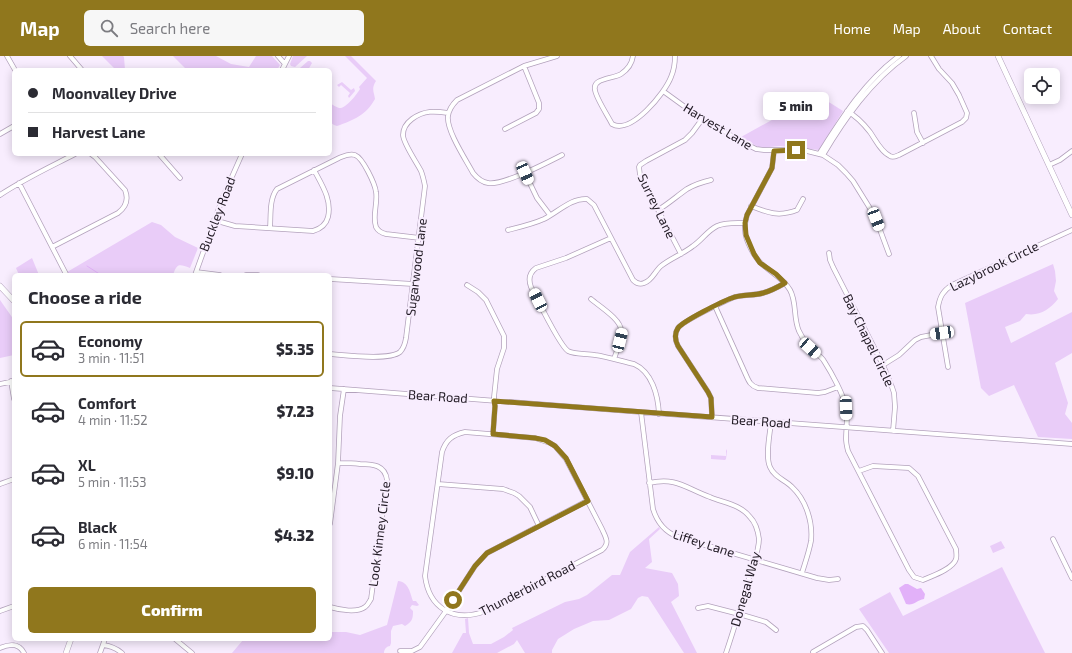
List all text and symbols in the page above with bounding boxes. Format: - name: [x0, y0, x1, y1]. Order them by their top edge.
- search box: [84, 10, 364, 46]
- text: Map: [20, 17, 60, 40]
- icon: search: [98, 17, 120, 39]
- text: Search here: [130, 19, 210, 37]
- text: Home: [834, 20, 871, 37]
- text: Map: [893, 20, 921, 37]
- text: About: [943, 20, 981, 37]
- text: Contact: [1003, 20, 1052, 37]
- map controls: [1024, 68, 1060, 104]
- button: locate: [1024, 68, 1060, 104]
- text: Moonvalley Drive: [52, 84, 177, 102]
- callout: 5 min: [763, 92, 829, 120]
- text: 5 min: [779, 98, 813, 114]
- street label: Harvest Lane: [681, 99, 755, 153]
- text: Harvest Lane: [52, 123, 146, 141]
- route end: [787, 141, 805, 159]
- car: [515, 160, 535, 186]
- street label: Surrey Lane: [635, 171, 679, 241]
- street label: Buckley Road: [195, 174, 239, 254]
- car: [866, 206, 886, 232]
- street label: Sugarwood Lane: [402, 217, 430, 317]
- street label: Lazybrook Circle: [947, 238, 1041, 294]
- text: Choose a ride: [28, 286, 142, 308]
- car: [527, 287, 549, 313]
- street label: Bay Chapel Circle: [840, 291, 898, 389]
- car: [929, 325, 955, 341]
- car: [611, 327, 629, 353]
- icon: car: [30, 331, 66, 367]
- text: Economy: [78, 332, 143, 350]
- car: [797, 336, 823, 360]
- text: $5.35: [276, 340, 314, 358]
- text: 3 min · 11:51: [78, 350, 145, 366]
- street label: Bear Road: [408, 386, 468, 406]
- icon: car: [30, 393, 66, 429]
- text: Comfort: [78, 394, 136, 412]
- car: [840, 396, 852, 420]
- text: $7.23: [276, 402, 314, 420]
- street label: Bear Road: [731, 411, 791, 431]
- text: 4 min · 11:52: [78, 412, 148, 428]
- icon: car: [30, 455, 66, 491]
- text: XL: [78, 456, 96, 474]
- text: $9.10: [277, 464, 314, 482]
- text: 5 min · 11:53: [78, 474, 147, 490]
- street label: Look Kinney Circle: [365, 480, 393, 588]
- icon: car: [30, 517, 66, 553]
- text: Black: [78, 518, 117, 536]
- text: $4.32: [274, 526, 314, 544]
- street label: Liffey Lane: [671, 526, 737, 560]
- text: 6 min · 11:54: [78, 536, 148, 552]
- street label: Donegal Way: [727, 550, 763, 628]
- street label: Thunderbird Road: [476, 557, 578, 619]
- button: Confirm: [28, 587, 316, 633]
- route start: [444, 591, 462, 609]

